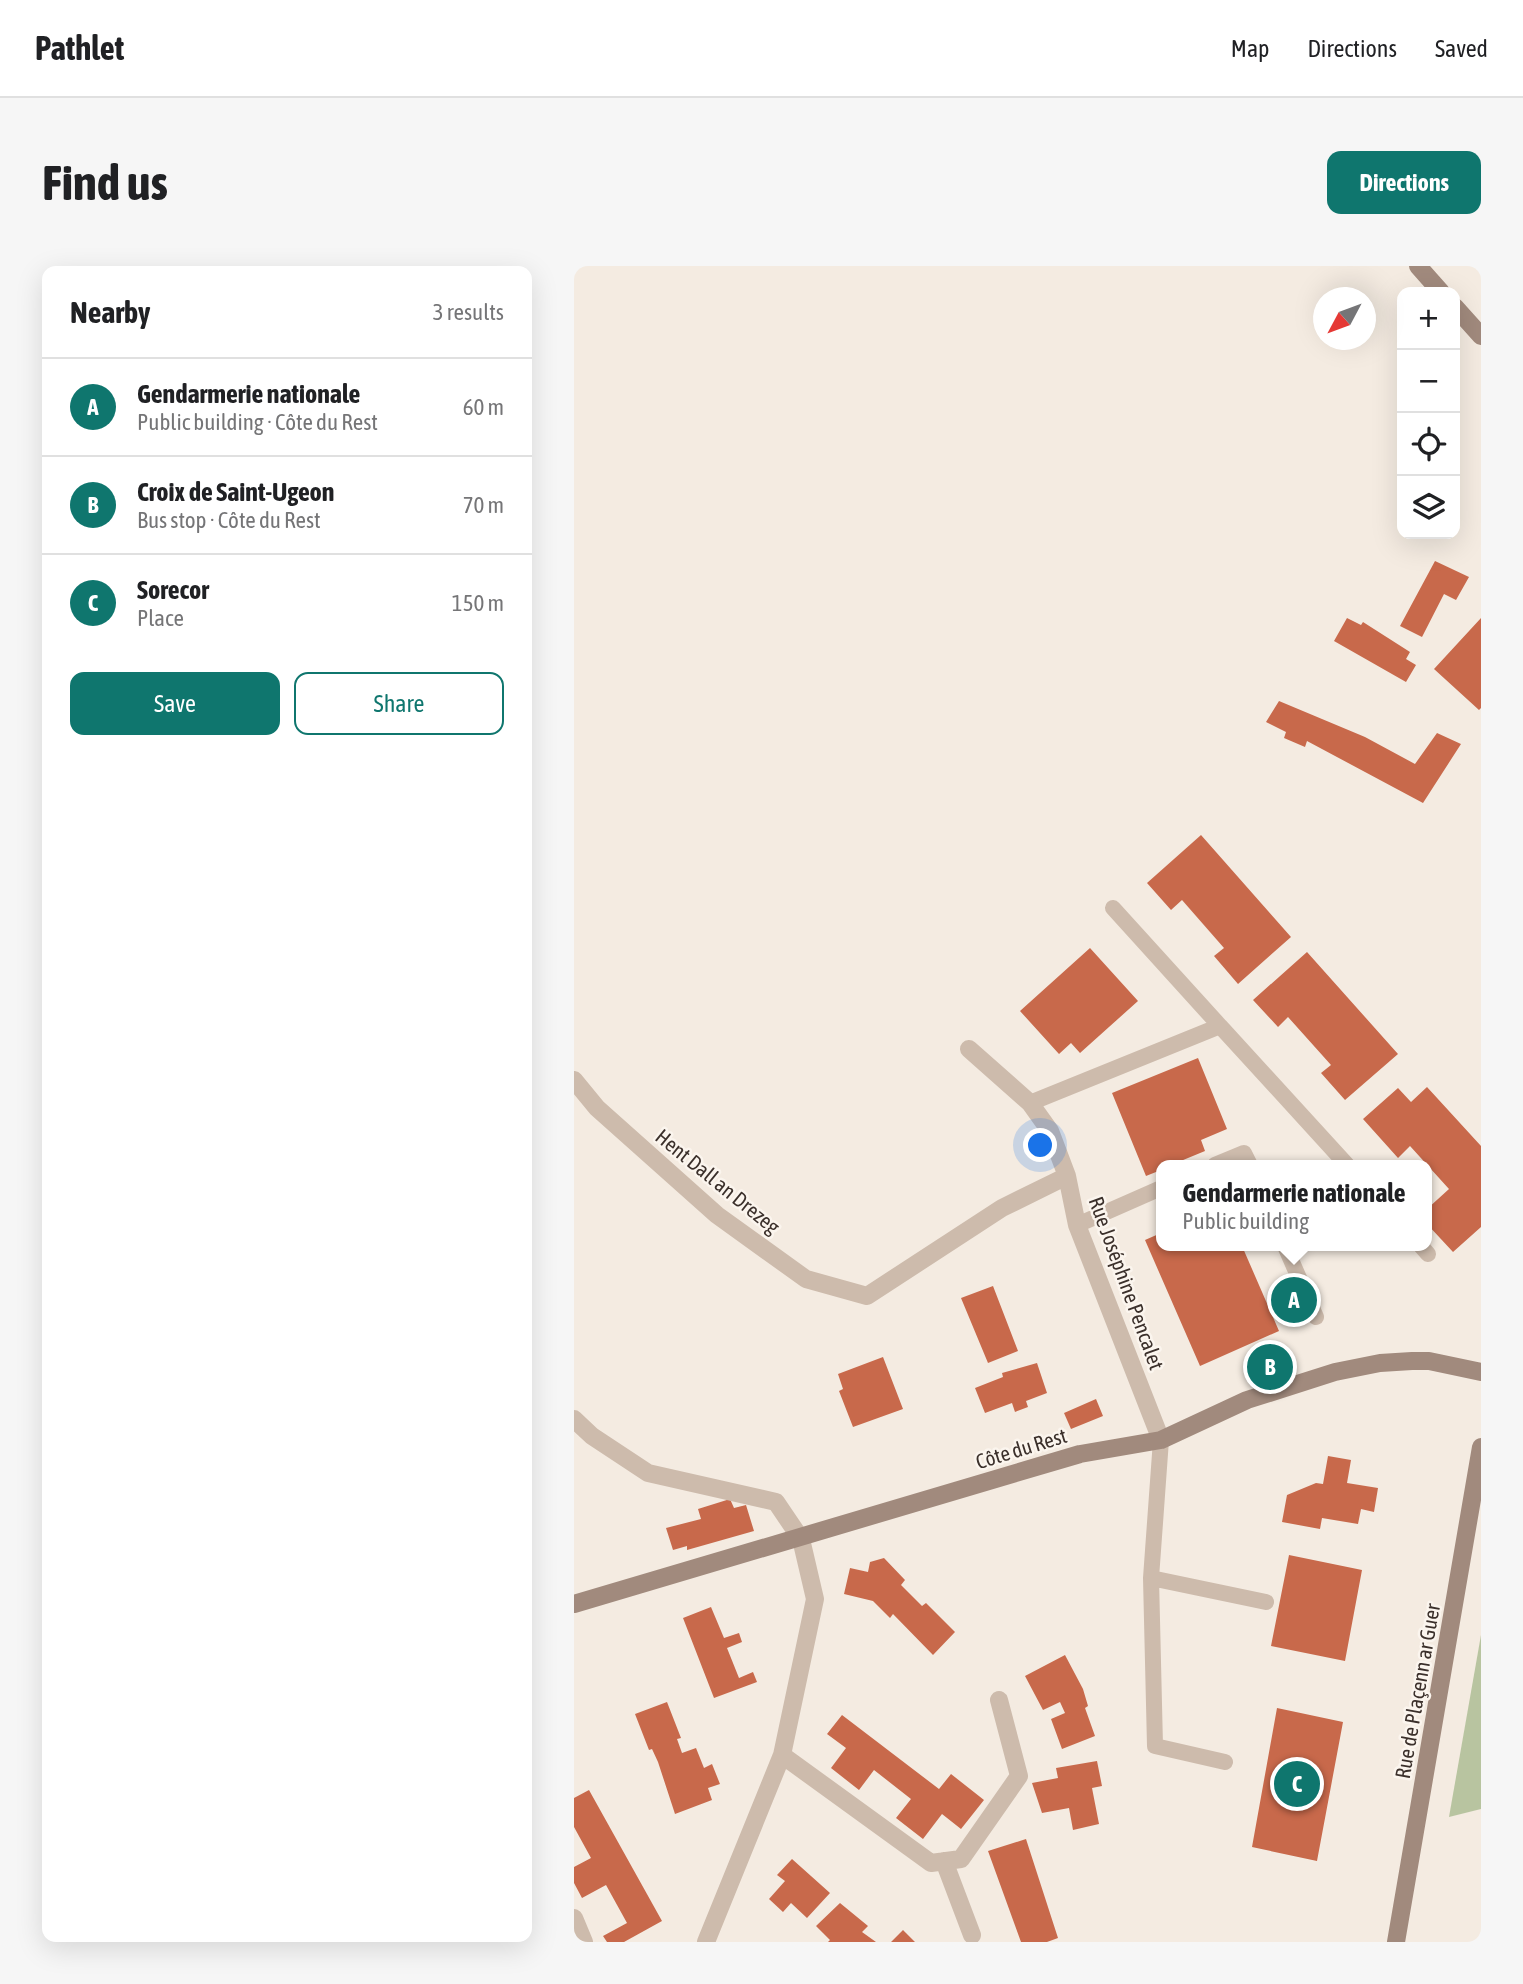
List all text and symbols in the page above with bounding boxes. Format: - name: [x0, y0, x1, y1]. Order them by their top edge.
- text: Pathlet: [35, 29, 124, 67]
- text: Map: [1231, 35, 1269, 62]
- text: Directions: [1307, 35, 1397, 62]
- text: Saved: [1435, 35, 1488, 62]
- button: Directions: [1327, 151, 1481, 214]
- text: Find us: [42, 154, 168, 210]
- north arrow: [1313, 287, 1376, 350]
- map controls: [1397, 287, 1460, 539]
- button: +: [1397, 287, 1460, 350]
- text: Nearby: [70, 295, 150, 329]
- text: 3 results: [433, 299, 504, 325]
- button: −: [1397, 350, 1460, 413]
- text: Gendarmerie nationale: [137, 379, 360, 409]
- text: A: [87, 394, 99, 420]
- text: 60 m: [463, 394, 504, 420]
- text: Public building · Côte du Rest: [137, 409, 378, 435]
- button: locate: [1397, 413, 1460, 476]
- button: layers: [1397, 476, 1460, 539]
- text: Croix de Saint-Ugeon: [137, 477, 334, 507]
- text: B: [88, 492, 98, 518]
- text: 70 m: [463, 492, 504, 518]
- text: Bus stop · Côte du Rest: [137, 507, 321, 533]
- text: Sorecor: [137, 575, 209, 605]
- text: C: [88, 590, 98, 616]
- text: 150 m: [452, 590, 504, 616]
- text: Place: [137, 605, 184, 631]
- button: Save: [70, 672, 280, 735]
- button: Share: [294, 672, 504, 735]
- street label: Hent Dall an Drezeg: [651, 1124, 785, 1238]
- your location: [1023, 1128, 1057, 1162]
- popup: [1156, 1160, 1432, 1251]
- text: Gendarmerie nationale: [1182, 1178, 1406, 1208]
- street label: Rue Joséphine Pencalet: [1085, 1193, 1169, 1373]
- text: Public building: [1182, 1208, 1309, 1234]
- pin: A: [1271, 1274, 1317, 1326]
- pin: B: [1247, 1341, 1293, 1393]
- street label: Côte du Rest: [973, 1423, 1069, 1473]
- street label: Rue de Plaçenn ar Guer: [1390, 1601, 1444, 1780]
- pin: C: [1274, 1758, 1320, 1810]

